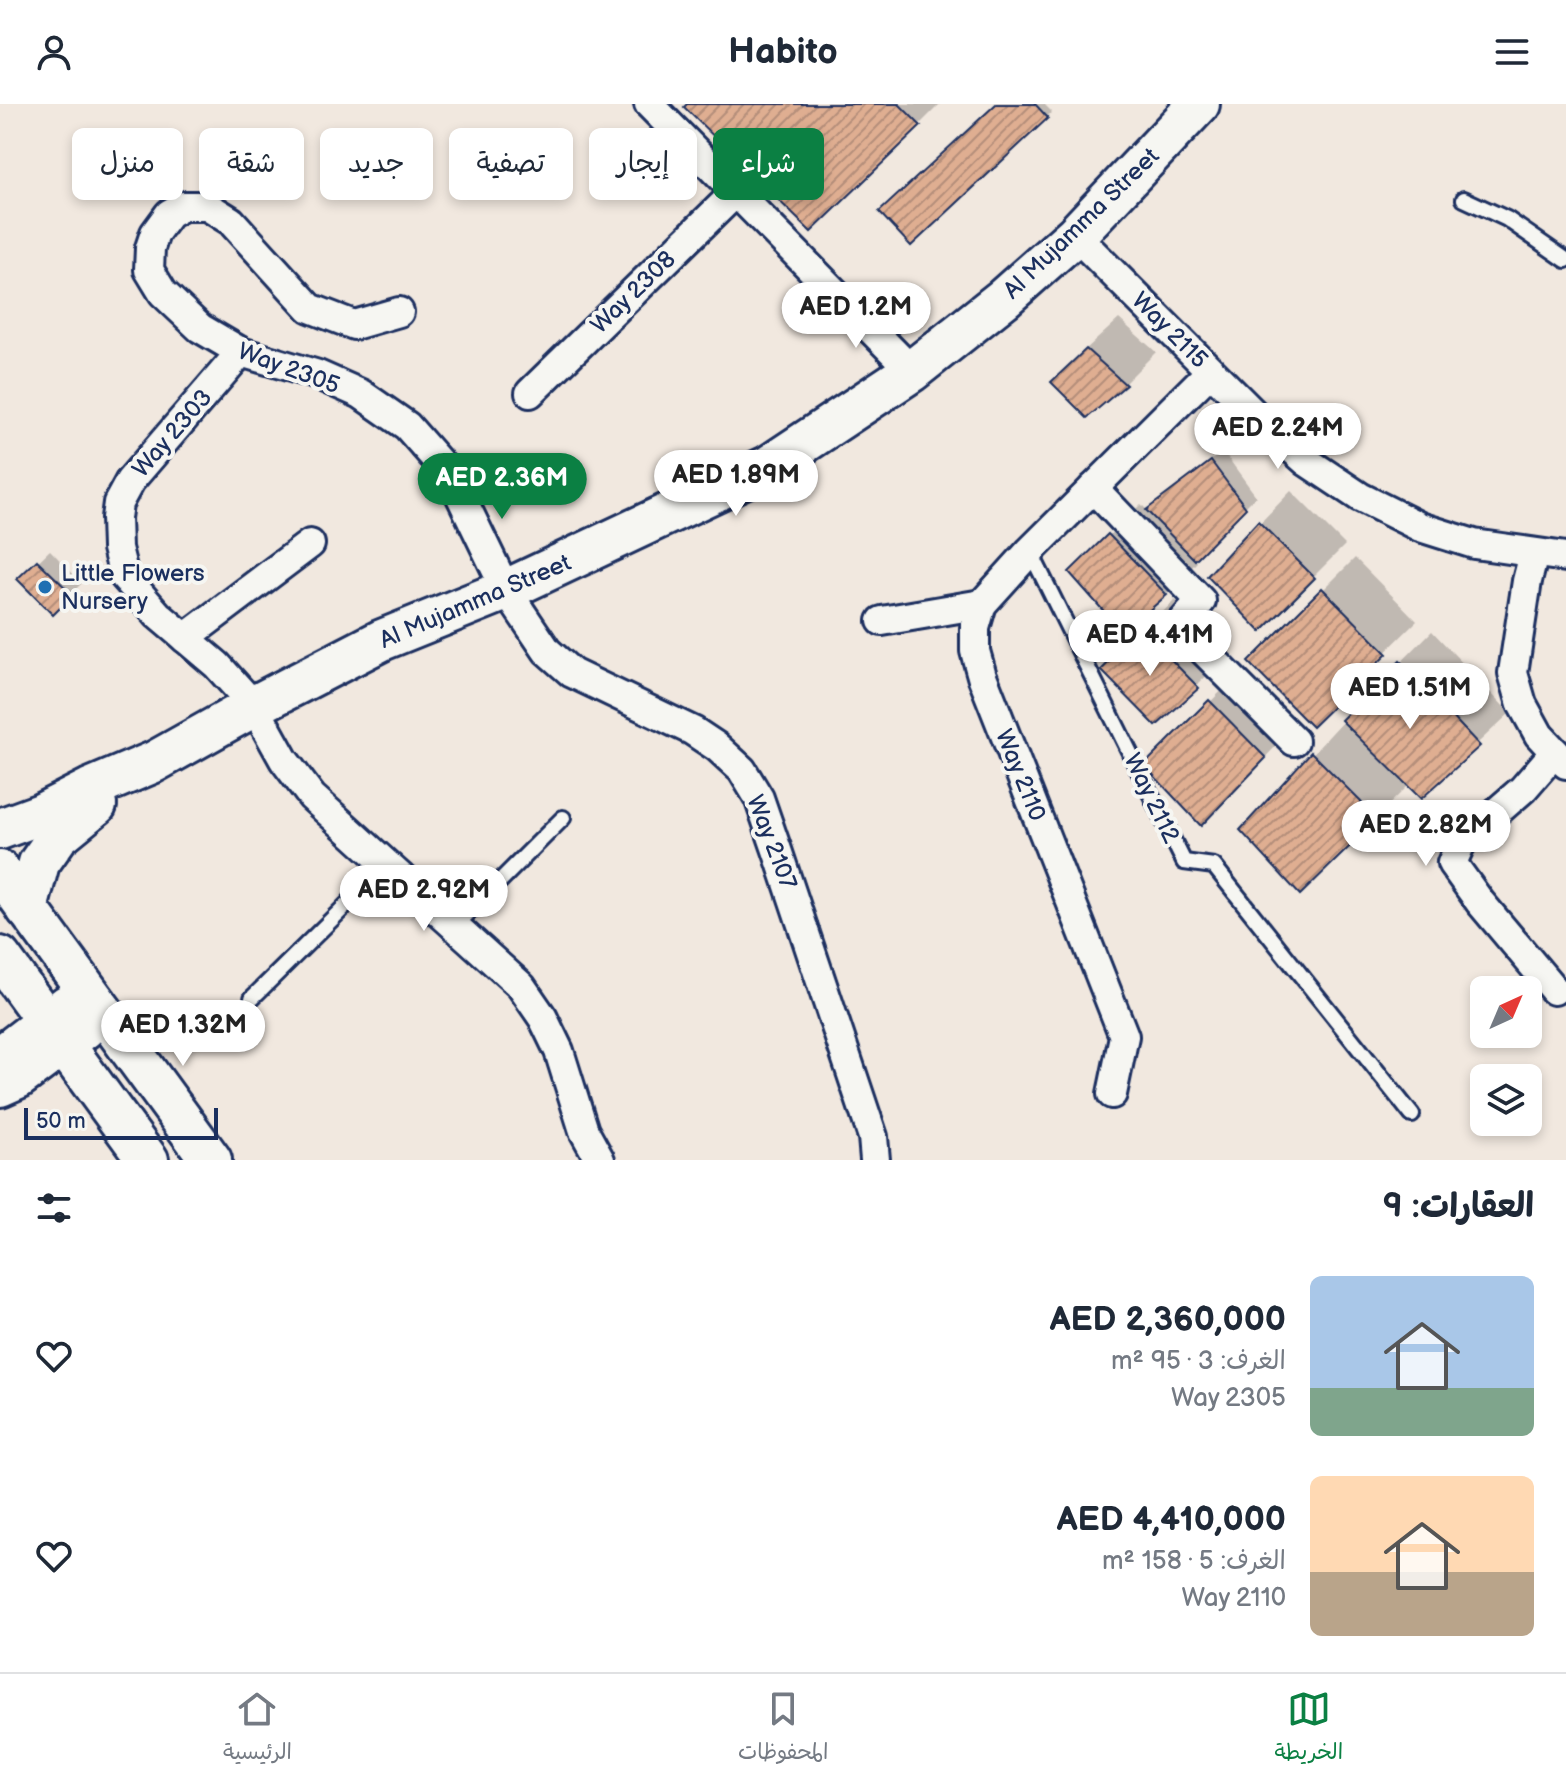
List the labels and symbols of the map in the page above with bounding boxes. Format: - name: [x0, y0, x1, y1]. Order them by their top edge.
- street label: Al Mujamma Street: [998, 141, 1166, 305]
- street label: Way 2308: [585, 245, 682, 340]
- pin: AED 1.2M: [773, 282, 939, 350]
- street label: Way 2115: [1125, 286, 1214, 375]
- street label: Way 2305: [234, 337, 344, 400]
- street label: Way 2303: [126, 383, 218, 483]
- pin: AED 2.24M: [1186, 403, 1370, 471]
- pin: AED 1.89M: [644, 450, 828, 518]
- pin: AED 2.36M: [410, 453, 594, 521]
- street label: Al Mujamma Street: [375, 548, 576, 655]
- place label: Little Flowers Nursery: [61, 559, 205, 616]
- marker: Little Flowers Nursery: [36, 578, 54, 596]
- pin: AED 4.41M: [1058, 610, 1242, 678]
- pin: AED 1.51M: [1318, 663, 1502, 731]
- street label: Way 2110: [989, 725, 1052, 825]
- street label: Way 2112: [1117, 749, 1186, 848]
- street label: Way 2107: [740, 791, 803, 894]
- pin: AED 2.82M: [1334, 800, 1518, 868]
- pin: AED 2.92M: [332, 865, 516, 933]
- north arrow: [1470, 976, 1542, 1048]
- pin: AED 1.32M: [91, 1000, 275, 1068]
- scale bar: [24, 1104, 218, 1140]

